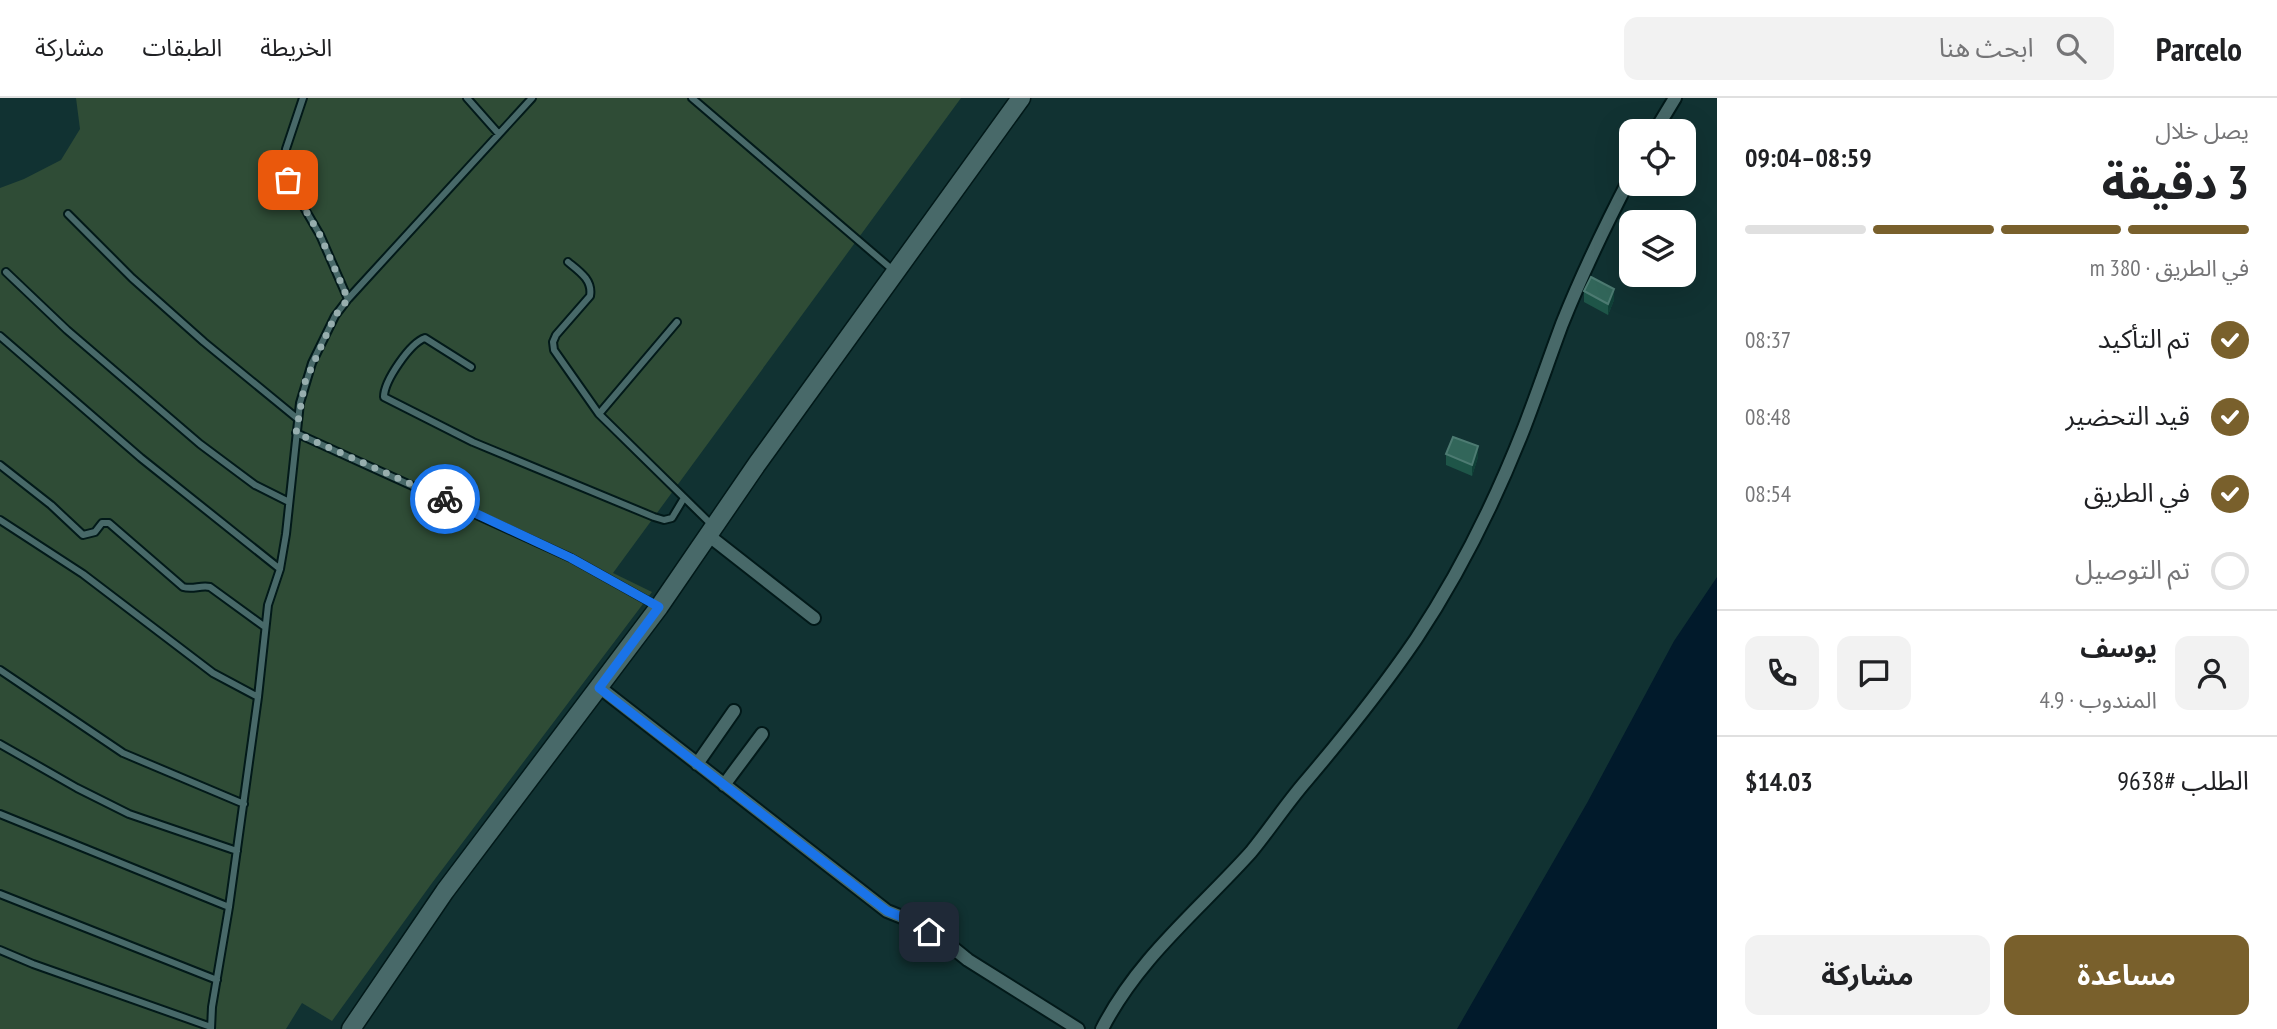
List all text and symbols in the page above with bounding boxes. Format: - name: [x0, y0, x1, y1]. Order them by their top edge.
- search box: [1624, 17, 2114, 80]
- text: Parcelo: [2156, 27, 2242, 70]
- icon: search: [2052, 29, 2090, 67]
- text: ابحث هنا: [1939, 31, 2034, 64]
- text: مشاركة: [35, 32, 104, 63]
- text: الطبقات: [142, 32, 222, 63]
- text: الخريطة: [260, 32, 332, 63]
- text: يصل خلال: [2155, 116, 2249, 145]
- map controls: [1619, 119, 1696, 287]
- button: locate: [1619, 119, 1696, 196]
- text: 08:59–09:04: [1745, 141, 1872, 174]
- pin: [258, 150, 318, 210]
- text: 3 دقيقة: [2102, 152, 2249, 212]
- icon: bag: [269, 161, 307, 199]
- button: layers: [1619, 210, 1696, 287]
- text: في الطريق · 380 m: [2090, 253, 2249, 282]
- icon: check: [2211, 321, 2249, 359]
- text: تم التأكيد: [2098, 322, 2190, 355]
- text: 08:37: [1745, 325, 1791, 354]
- icon: check: [2211, 398, 2249, 436]
- text: قيد التحضير: [2065, 399, 2190, 432]
- text: 08:48: [1745, 402, 1791, 431]
- courier: [410, 464, 480, 534]
- icon: check: [2211, 475, 2249, 513]
- text: في الطريق: [2084, 476, 2190, 509]
- text: 08:54: [1745, 479, 1791, 508]
- icon: bike: [426, 480, 464, 518]
- text: تم التوصيل: [2075, 553, 2190, 586]
- text: يوسف: [2080, 631, 2157, 664]
- button: phone: [1745, 636, 1819, 710]
- button: chat: [1837, 636, 1911, 710]
- button: person: [2175, 636, 2249, 710]
- text: المندوب · 4.9: [2040, 685, 2157, 714]
- text: الطلب #9638: [2117, 764, 2249, 797]
- text: $14.03: [1745, 765, 1813, 798]
- pin: [899, 902, 959, 962]
- icon: home: [910, 913, 948, 951]
- button: مشاركة: [1745, 935, 1990, 1015]
- button: مساعدة: [2004, 935, 2249, 1015]

